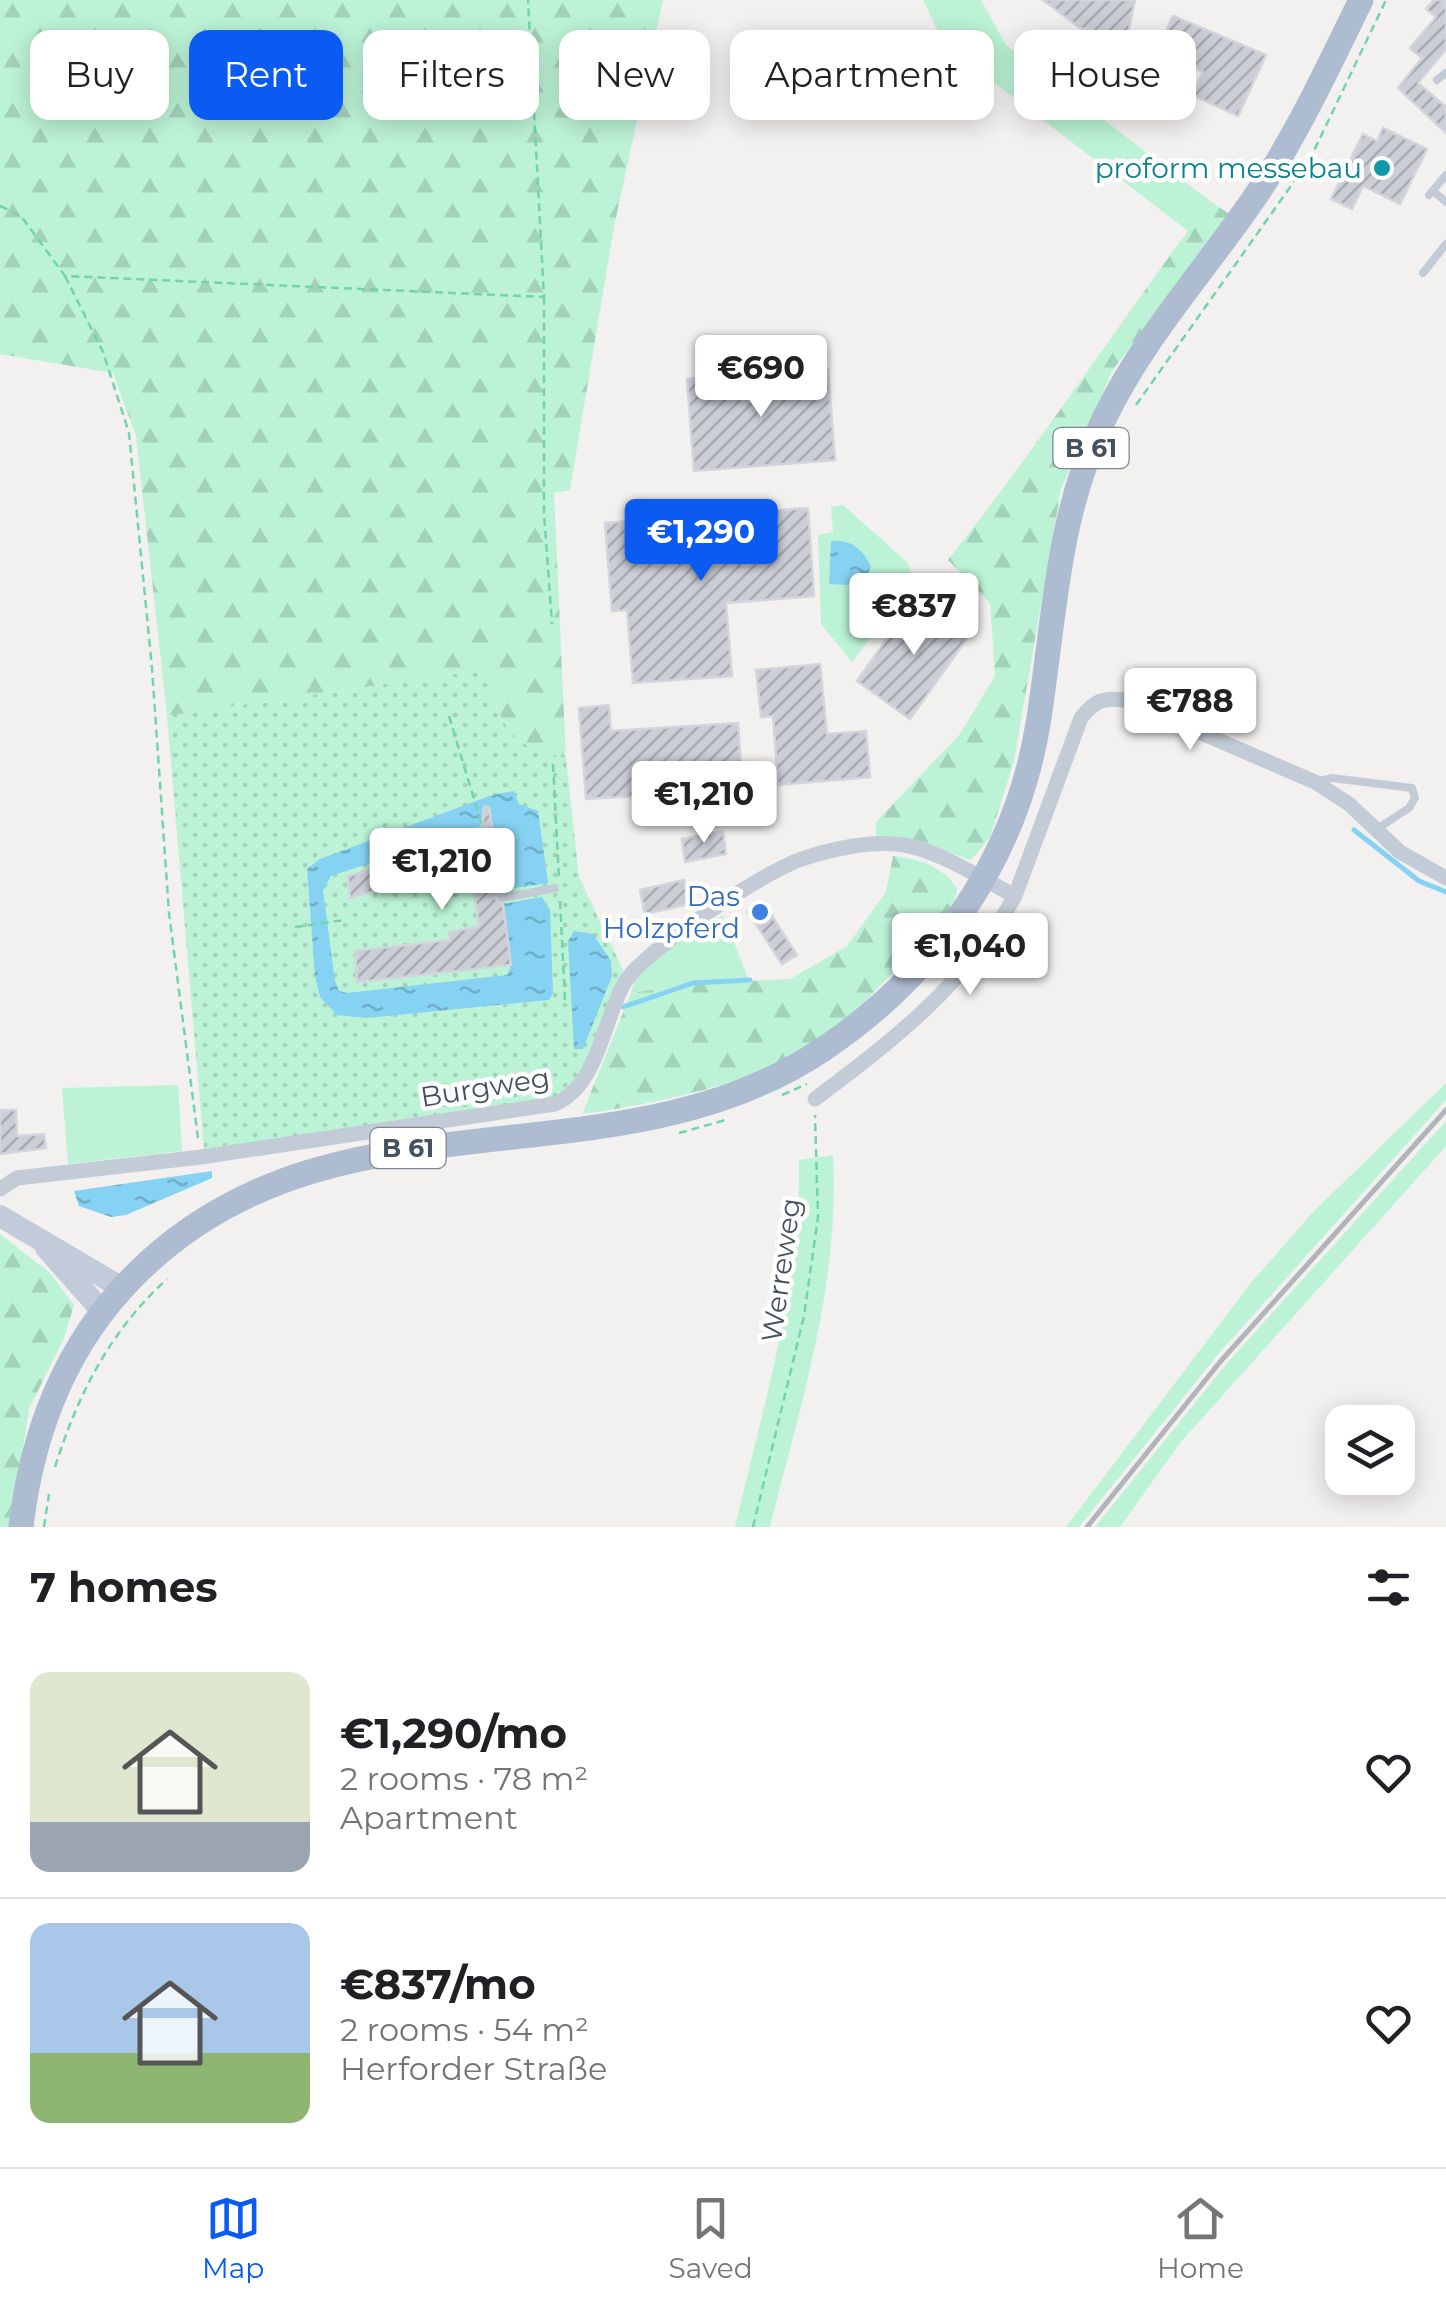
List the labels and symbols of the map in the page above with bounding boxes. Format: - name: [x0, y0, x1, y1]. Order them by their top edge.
- place label: proform messebau: [1095, 151, 1362, 185]
- marker: proform messebau: [1371, 157, 1393, 179]
- pin: €690: [702, 335, 820, 420]
- road number: B 61: [1054, 428, 1128, 468]
- pin: €1,290: [620, 499, 782, 584]
- pin: €837: [855, 573, 973, 658]
- pin: €788: [1131, 668, 1249, 753]
- pin: €1,210: [623, 761, 785, 846]
- pin: €1,210: [361, 828, 523, 913]
- place label: Das Holzpferd: [603, 879, 740, 945]
- marker: Das Holzpferd: [749, 901, 771, 923]
- pin: €1,040: [889, 913, 1051, 998]
- street label: Burgweg: [418, 1060, 552, 1114]
- road number: B 61: [370, 1128, 446, 1168]
- street label: Werreweg: [754, 1196, 808, 1344]

